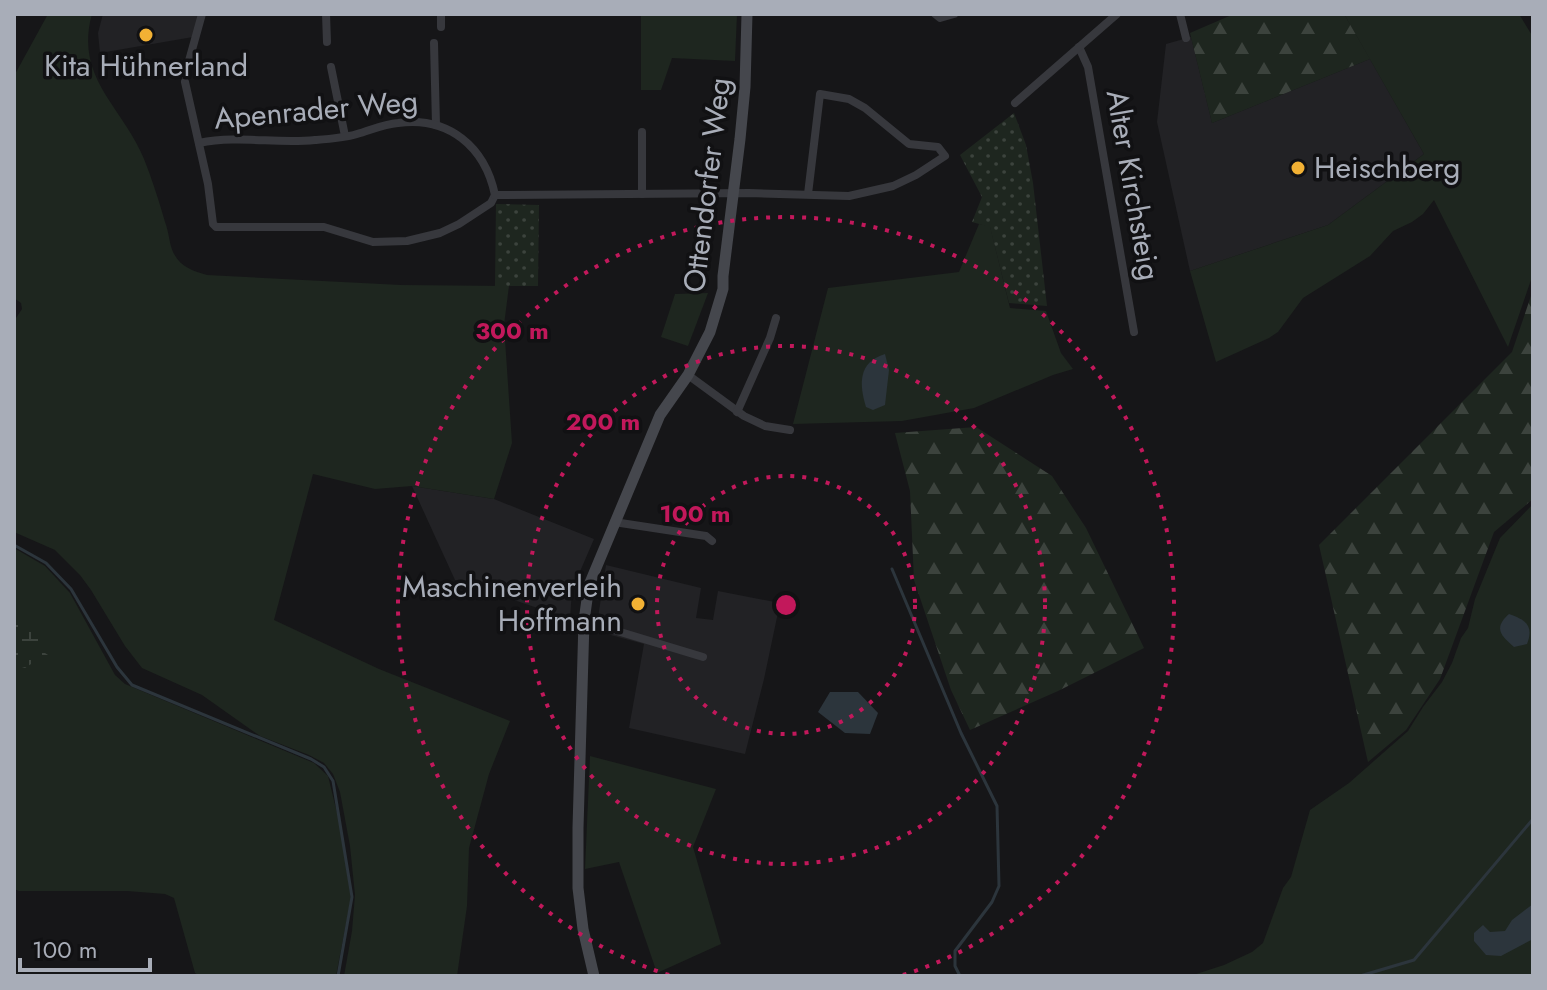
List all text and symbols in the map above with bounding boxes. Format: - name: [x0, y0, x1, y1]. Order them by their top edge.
- marker: Kita Hühnerland: [137, 26, 155, 44]
- place label: Kita Hühnerland: [44, 44, 248, 87]
- street label: Ottendorfer Weg: [672, 75, 741, 295]
- street label: Apenrader Weg: [212, 79, 420, 140]
- street label: Alter Kirchsteig: [1096, 86, 1171, 284]
- place label: Heischberg: [1314, 146, 1460, 189]
- marker: Heischberg: [1289, 159, 1307, 177]
- text: 300 m: [475, 313, 549, 348]
- text: 200 m: [566, 404, 640, 439]
- text: 100 m: [660, 496, 730, 531]
- place label: Maschinenverleih Hoffmann: [402, 565, 622, 642]
- centre of rings: [772, 591, 800, 619]
- marker: Maschinenverleih Hoffmann: [629, 595, 647, 613]
- scale bar: [20, 922, 150, 972]
- text: 100 m: [32, 932, 98, 967]

